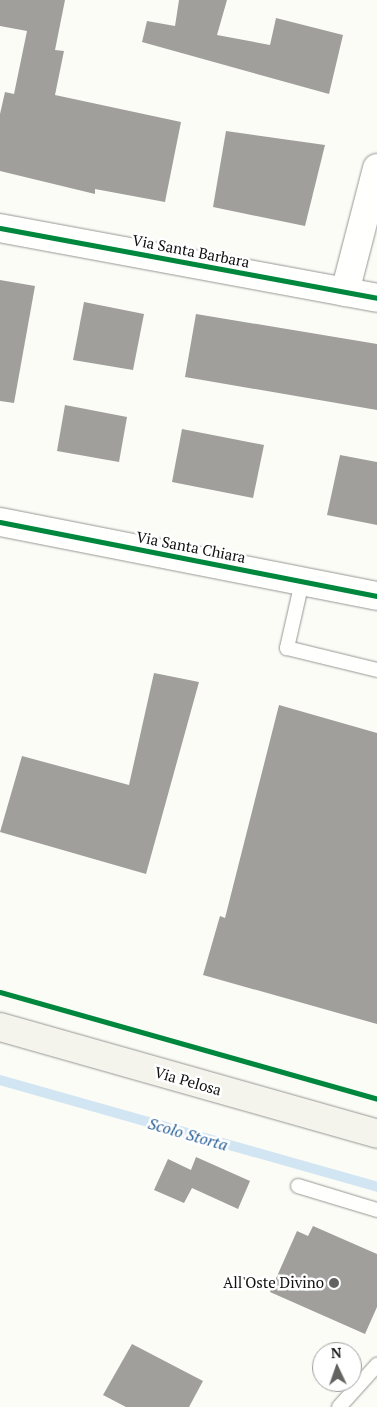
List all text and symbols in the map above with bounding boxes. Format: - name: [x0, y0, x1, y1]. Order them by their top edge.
- street label: Via Santa Barbara: [131, 231, 251, 271]
- street label: Via Santa Chiara: [135, 528, 247, 566]
- street label: Via Pelosa: [152, 1063, 224, 1099]
- water label: Scolo Storta: [146, 1113, 230, 1155]
- place label: All'Oste Divino: [223, 1274, 324, 1292]
- marker: All'Oste Divino: [328, 1277, 340, 1289]
- north arrow: [312, 1342, 362, 1392]
- text: N: [330, 1343, 342, 1362]

